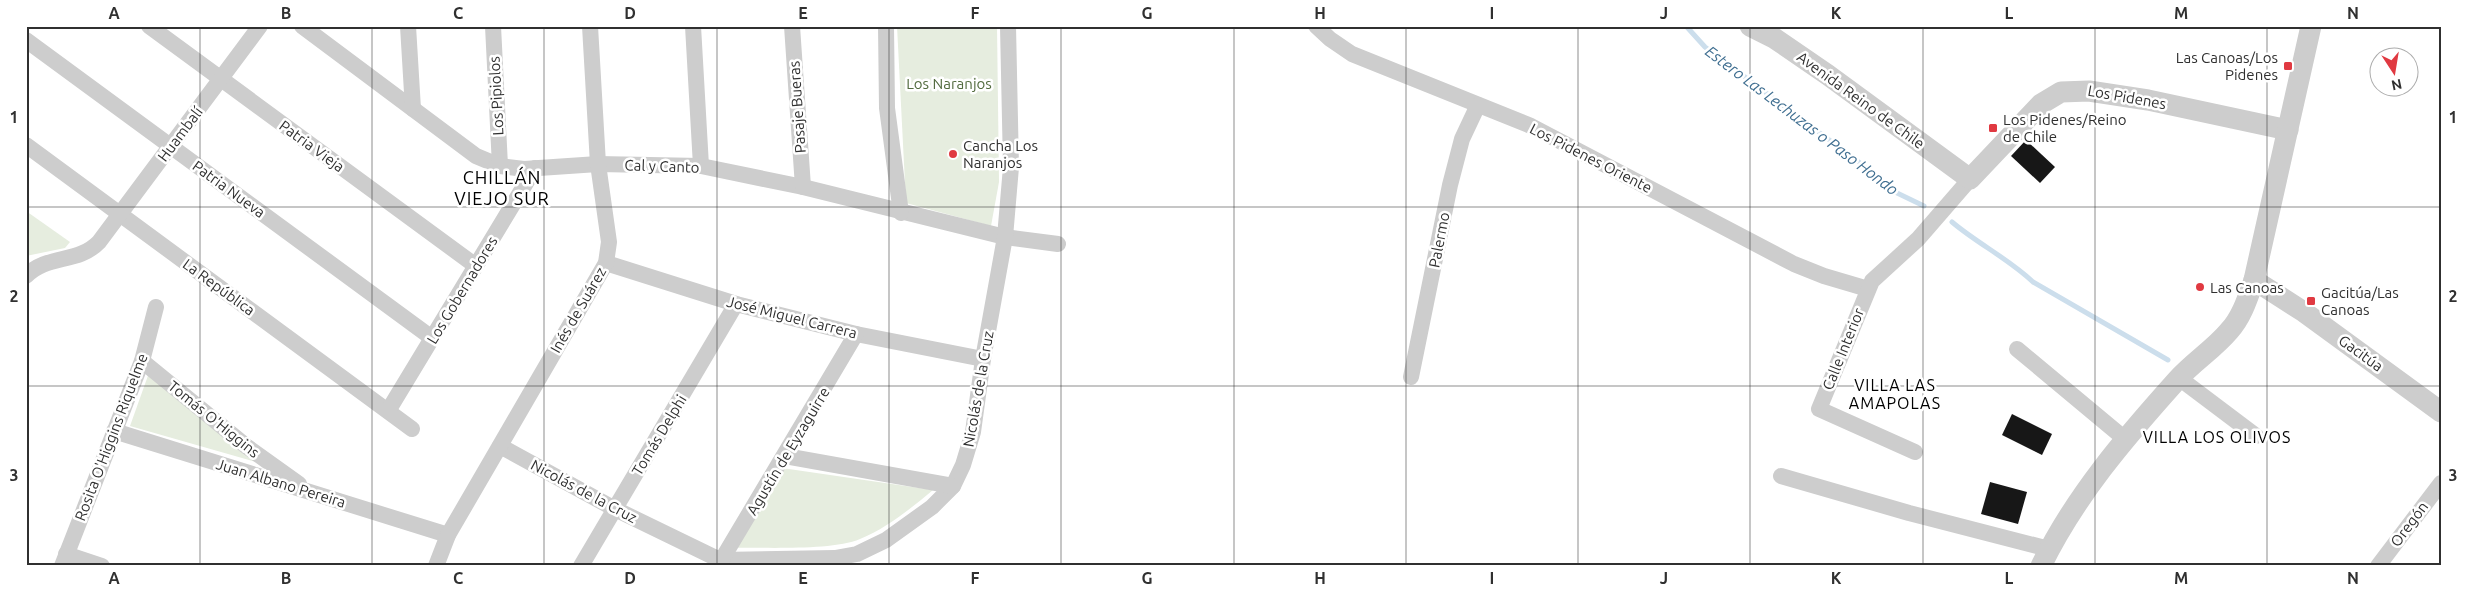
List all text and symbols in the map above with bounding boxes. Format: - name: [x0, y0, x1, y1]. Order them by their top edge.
- text: A: [108, 4, 120, 22]
- text: B: [281, 4, 291, 22]
- text: C: [453, 4, 463, 22]
- text: D: [624, 4, 636, 22]
- text: E: [798, 4, 808, 22]
- text: F: [971, 4, 980, 22]
- text: G: [1141, 4, 1153, 22]
- text: H: [1314, 4, 1326, 22]
- text: I: [1490, 4, 1494, 22]
- text: J: [1660, 4, 1668, 22]
- text: K: [1831, 4, 1842, 22]
- text: L: [2005, 4, 2014, 22]
- text: M: [2174, 4, 2188, 22]
- text: N: [2347, 4, 2359, 22]
- water label: Estero Las Lechuzas o Paso Hondo: [1702, 42, 1902, 198]
- street label: Avenida Reino de Chile: [1794, 48, 1928, 152]
- north arrow: [2370, 48, 2420, 98]
- place label: Las Canoas/Los Pidenes: [2176, 49, 2278, 83]
- street label: Los Pipiolos: [485, 56, 507, 136]
- street label: Pasaje Bueras: [785, 60, 809, 154]
- marker: Las Canoas/Los Pidenes: [2282, 60, 2294, 72]
- park label: Los Naranjos: [906, 75, 992, 92]
- text: N: [2390, 76, 2403, 94]
- street label: Los Pidenes: [2086, 82, 2168, 112]
- street label: Huambalí: [154, 103, 206, 165]
- text: 1: [9, 108, 19, 126]
- text: 1: [2448, 108, 2458, 126]
- place label: Los Pidenes/Reino de Chile: [2003, 111, 2126, 145]
- street label: Patria Vieja: [276, 117, 348, 175]
- street label: Los Pidenes Oriente: [1527, 120, 1655, 196]
- marker: Los Pidenes/Reino de Chile: [1987, 122, 1999, 134]
- place label: Cancha Los Naranjos: [963, 137, 1038, 171]
- marker: Cancha Los Naranjos: [947, 148, 959, 160]
- street label: Cal y Canto: [624, 156, 700, 176]
- street label: Patria Nueva: [189, 157, 269, 221]
- district label: CHILLÁN VIEJO SUR: [454, 166, 550, 208]
- street label: Palermo: [1425, 211, 1453, 269]
- street label: Los Gobernadores: [423, 233, 501, 347]
- street label: La República: [180, 255, 258, 319]
- street label: Inés de Suárez: [547, 264, 609, 356]
- place label: Las Canoas: [2210, 279, 2284, 296]
- marker: Las Canoas: [2194, 281, 2206, 293]
- place label: Gacitúa/Las Canoas: [2321, 284, 2399, 318]
- text: 2: [9, 287, 19, 305]
- text: 2: [2448, 287, 2458, 305]
- street label: José Miguel Carrera: [725, 293, 859, 341]
- marker: Gacitúa/Las Canoas: [2305, 295, 2317, 307]
- street label: Calle Interior: [1819, 305, 1867, 392]
- street label: Nicolás de la Cruz: [959, 330, 997, 448]
- street label: Gacitúa: [2336, 331, 2386, 375]
- street label: Rosita O'Higgins Riquelme: [71, 351, 151, 523]
- district label: VILLA LAS AMAPOLAS: [1849, 376, 1941, 412]
- street label: Tomás O'Higgins: [165, 377, 263, 461]
- street label: Agustín de Eyzaguirre: [743, 384, 833, 518]
- street label: Tomás Delphi: [628, 392, 690, 478]
- district label: VILLA LOS OLIVOS: [2143, 428, 2291, 446]
- street label: Juan Albano Pereira: [214, 455, 348, 511]
- street label: Nicolás de la Cruz: [528, 456, 640, 526]
- text: 3: [9, 466, 19, 484]
- text: 3: [2448, 466, 2458, 484]
- street label: Oregón: [2387, 498, 2431, 550]
- text: A: [108, 569, 120, 587]
- text: B: [281, 569, 291, 587]
- text: C: [453, 569, 463, 587]
- text: D: [624, 569, 636, 587]
- text: E: [798, 569, 808, 587]
- text: F: [971, 569, 980, 587]
- text: G: [1141, 569, 1153, 587]
- text: H: [1314, 569, 1326, 587]
- text: I: [1490, 569, 1494, 587]
- text: J: [1660, 569, 1668, 587]
- text: K: [1831, 569, 1842, 587]
- text: L: [2005, 569, 2014, 587]
- text: M: [2174, 569, 2188, 587]
- text: N: [2347, 569, 2359, 587]

